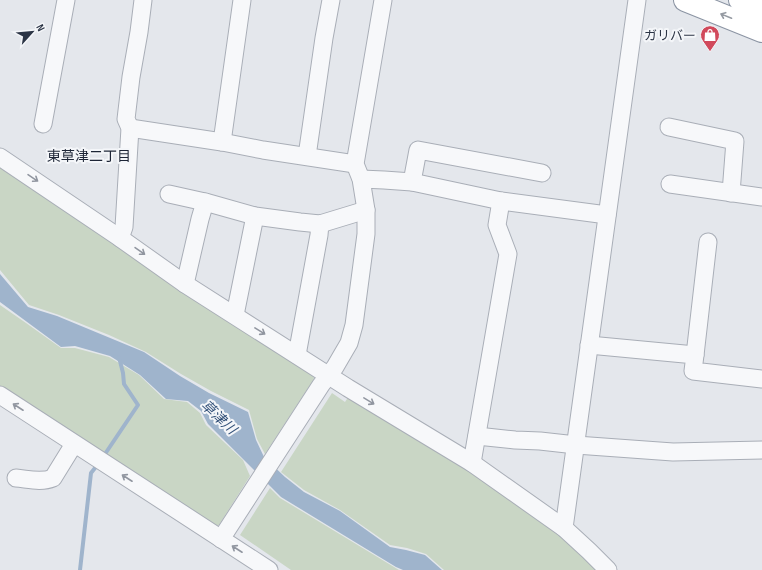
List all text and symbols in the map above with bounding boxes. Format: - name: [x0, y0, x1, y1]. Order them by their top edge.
- north arrow: [12, 12, 52, 52]
- one-way arrow: [720, 12, 732, 20]
- text: N: [33, 22, 48, 33]
- shop icon: ガリバー: [699, 24, 721, 52]
- place label: ガリバー: [644, 28, 696, 44]
- district label: 東草津二丁目: [47, 148, 131, 165]
- one-way arrow: [27, 174, 38, 182]
- one-way arrow: [134, 247, 145, 255]
- one-way arrow: [254, 327, 265, 335]
- water label: 草津川: [198, 397, 241, 439]
- one-way arrow: [363, 397, 375, 405]
- one-way arrow: [13, 403, 24, 412]
- one-way arrow: [122, 474, 133, 483]
- one-way arrow: [232, 545, 243, 553]

